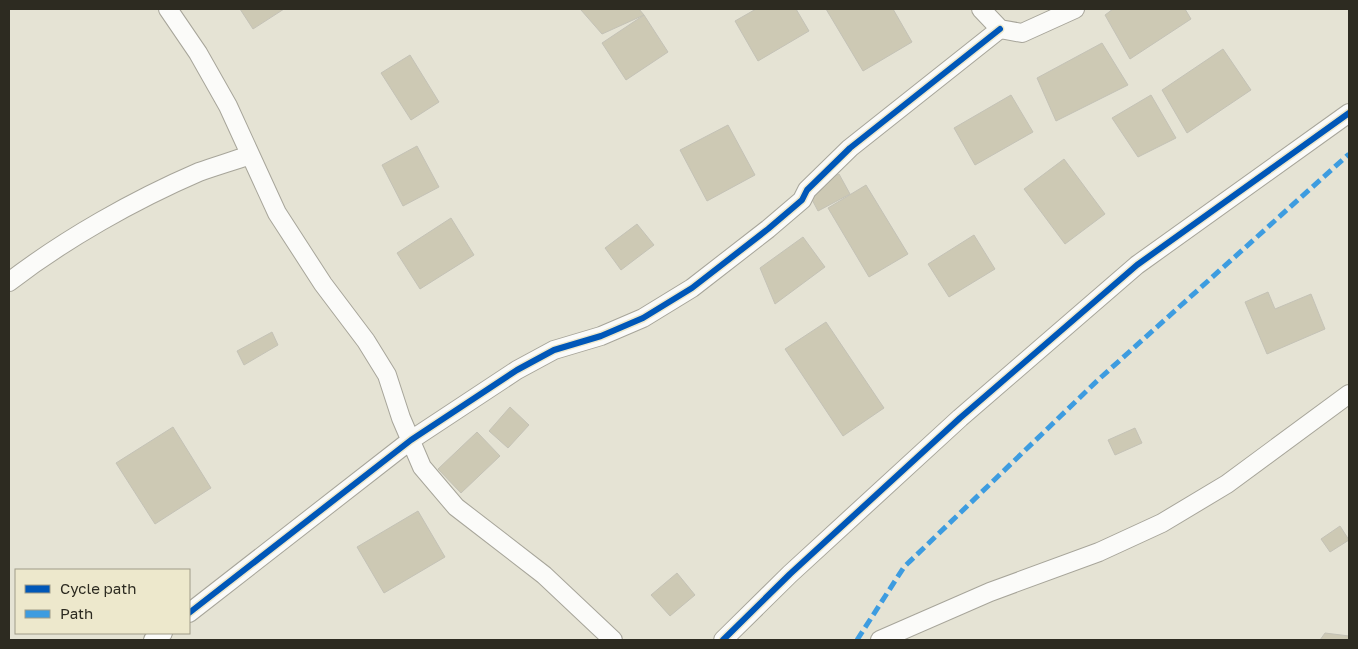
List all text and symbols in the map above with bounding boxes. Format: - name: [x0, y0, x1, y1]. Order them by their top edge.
- legend: [15, 569, 190, 634]
- text: Cycle path: [60, 579, 136, 597]
- text: Path: [60, 604, 93, 622]

